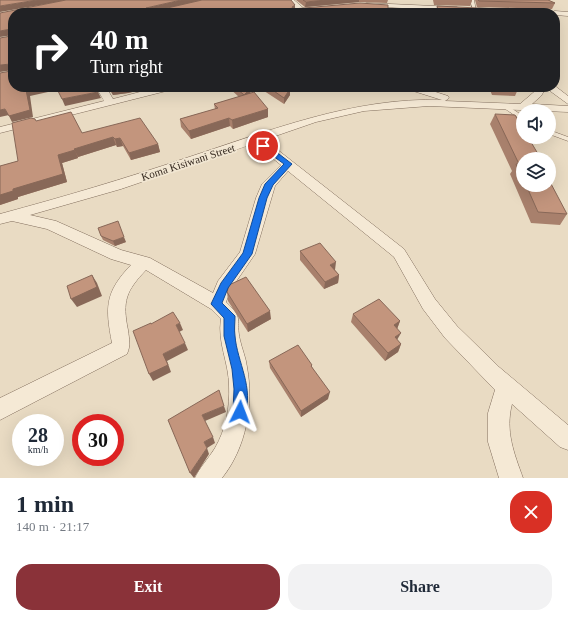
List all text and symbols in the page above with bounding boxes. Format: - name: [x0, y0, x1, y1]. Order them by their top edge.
- icon: right: [24, 24, 76, 76]
- text: 40 m: [90, 24, 148, 55]
- text: Turn right: [90, 57, 163, 77]
- map controls: [516, 104, 556, 192]
- button: sound: [516, 104, 556, 144]
- pin: [246, 129, 280, 163]
- icon: arrive: [252, 135, 274, 157]
- street label: Koma Kisiwani Street: [140, 141, 236, 183]
- button: layers: [516, 152, 556, 192]
- position arrow: [219, 391, 261, 433]
- speed limit sign: 30: [72, 414, 124, 466]
- text: 28: [28, 424, 48, 446]
- text: km/h: [28, 444, 48, 455]
- text: 1 min: [16, 491, 74, 517]
- button: close: [510, 491, 552, 533]
- text: 140 m · 21:17: [16, 519, 89, 534]
- button: Exit: [16, 564, 280, 610]
- button: Share: [288, 564, 552, 610]

